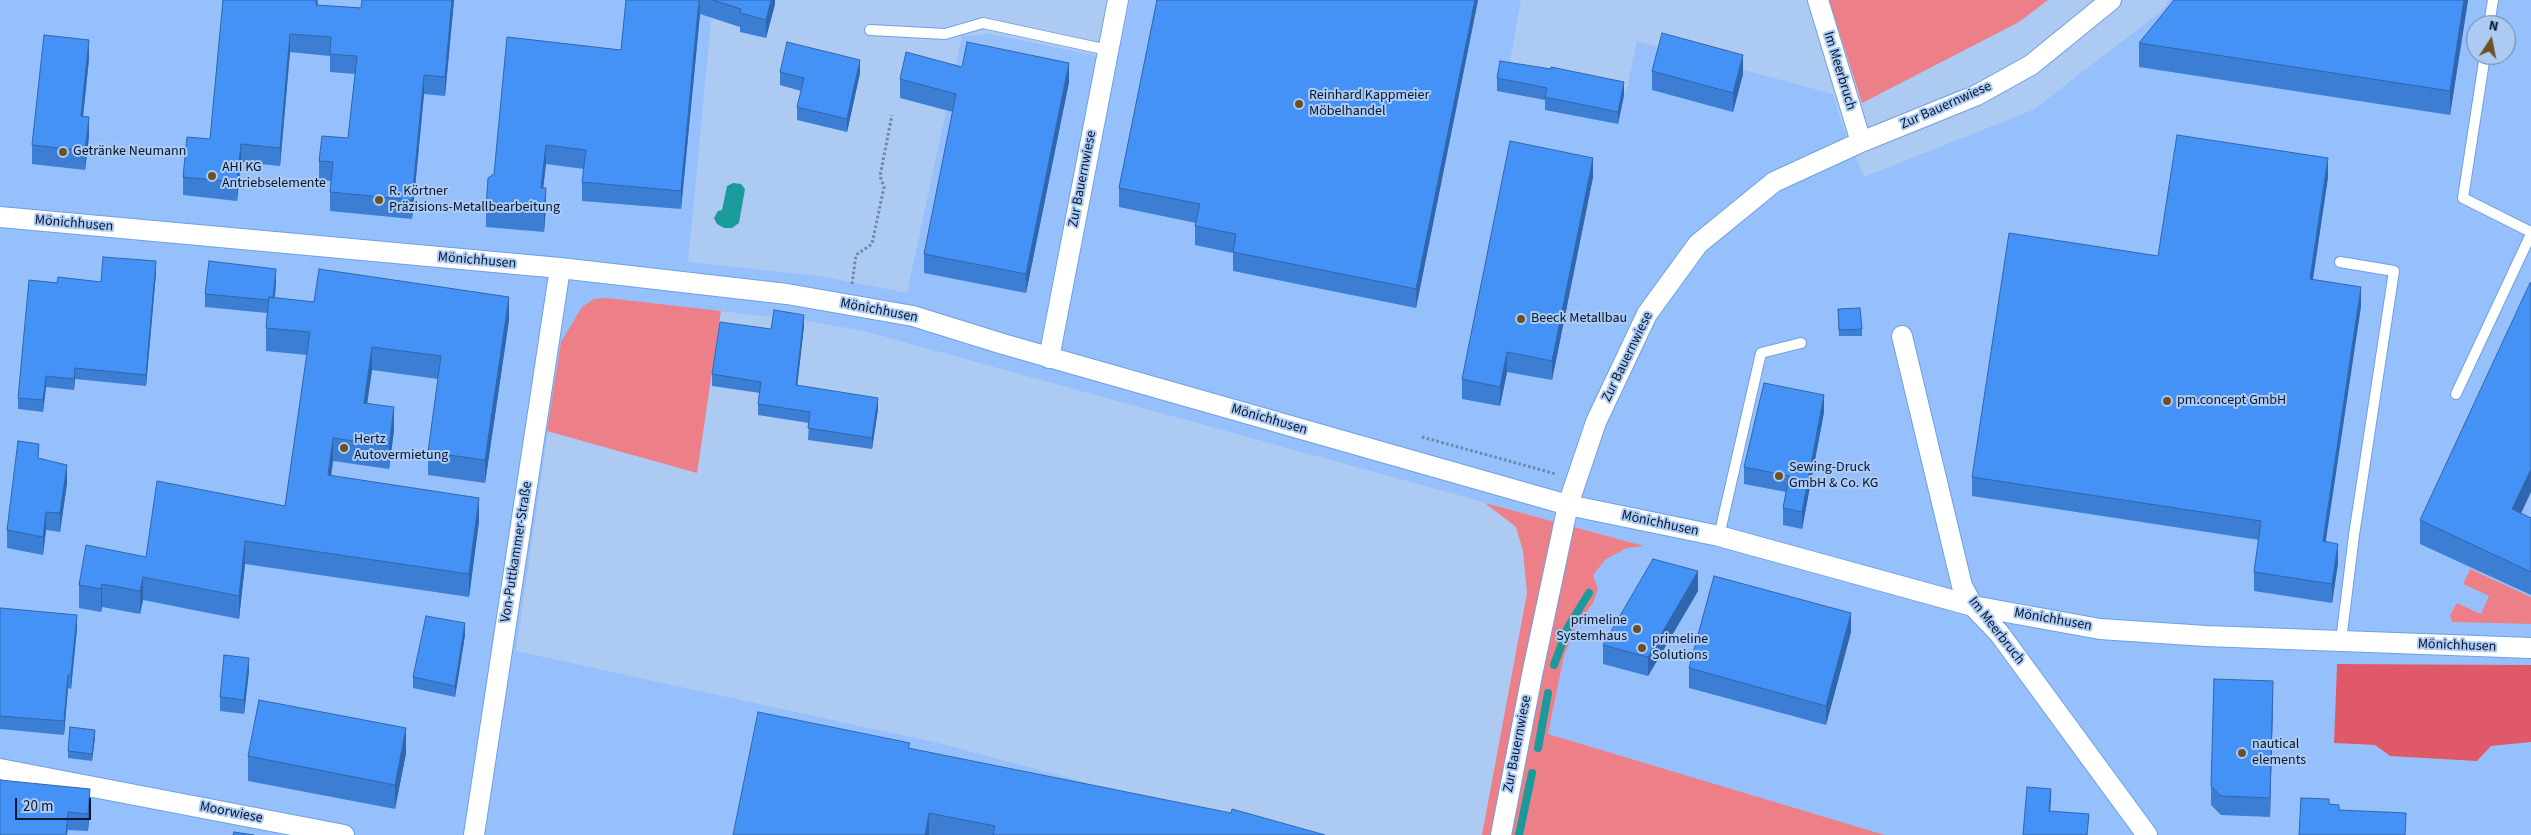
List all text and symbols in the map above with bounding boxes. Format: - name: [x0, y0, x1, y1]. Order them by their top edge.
- north arrow: [2466, 15, 2516, 65]
- text: N: [2487, 16, 2500, 37]
- street label: Im Meerbruch: [1819, 30, 1859, 112]
- street label: Zur Bauernwiese: [1898, 78, 1994, 134]
- place label: Reinhard Kappmeier Möbelhandel: [1309, 88, 1429, 120]
- marker: Reinhard Kappmeier Möbelhandel: [1293, 98, 1305, 110]
- street label: Zur Bauernwiese: [1065, 129, 1101, 229]
- place label: Getränke Neumann: [73, 144, 186, 160]
- marker: Getränke Neumann: [57, 146, 69, 158]
- place label: AHI KG Antriebselemente: [222, 160, 326, 192]
- marker: AHI KG Antriebselemente: [206, 170, 218, 182]
- place label: R. Körtner Präzisions-Metallbearbeitung: [389, 184, 560, 216]
- marker: R. Körtner Präzisions-Metallbearbeitung: [373, 194, 385, 206]
- street label: Mönichhusen: [34, 212, 114, 236]
- street label: Mönichhusen: [437, 249, 517, 273]
- street label: Mönichhusen: [839, 295, 919, 327]
- street label: Zur Bauernwiese: [1599, 309, 1657, 405]
- place label: Beeck Metallbau: [1531, 311, 1627, 327]
- marker: Beeck Metallbau: [1515, 313, 1527, 325]
- place label: pm.concept GmbH: [2177, 393, 2286, 409]
- marker: pm.concept GmbH: [2161, 395, 2173, 407]
- street label: Mönichhusen: [1229, 401, 1309, 439]
- place label: Hertz Autovermietung: [354, 432, 448, 464]
- marker: Hertz Autovermietung: [338, 442, 350, 454]
- place label: Sewing-Druck GmbH & Co. KG: [1789, 460, 1878, 492]
- marker: Sewing-Druck GmbH & Co. KG: [1773, 470, 1785, 482]
- street label: Von-Puttkammer-Straße: [498, 480, 536, 624]
- street label: Mönichhusen: [1620, 508, 1700, 540]
- street label: Im Meerbruch: [1964, 594, 2028, 668]
- street label: Mönichhusen: [2013, 605, 2093, 635]
- place label: primeline Systemhaus: [1556, 613, 1627, 646]
- marker: primeline Systemhaus: [1631, 623, 1643, 635]
- place label: primeline Solutions: [1652, 632, 1708, 664]
- street label: Mönichhusen: [2417, 636, 2497, 656]
- marker: primeline Solutions: [1636, 642, 1648, 654]
- street label: Zur Bauernwiese: [1500, 694, 1536, 794]
- place label: nautical elements: [2252, 737, 2306, 770]
- marker: nautical elements: [2236, 747, 2248, 759]
- scale bar: [18, 788, 94, 820]
- text: 20 m: [23, 796, 53, 817]
- street label: Moorwiese: [198, 799, 264, 827]

